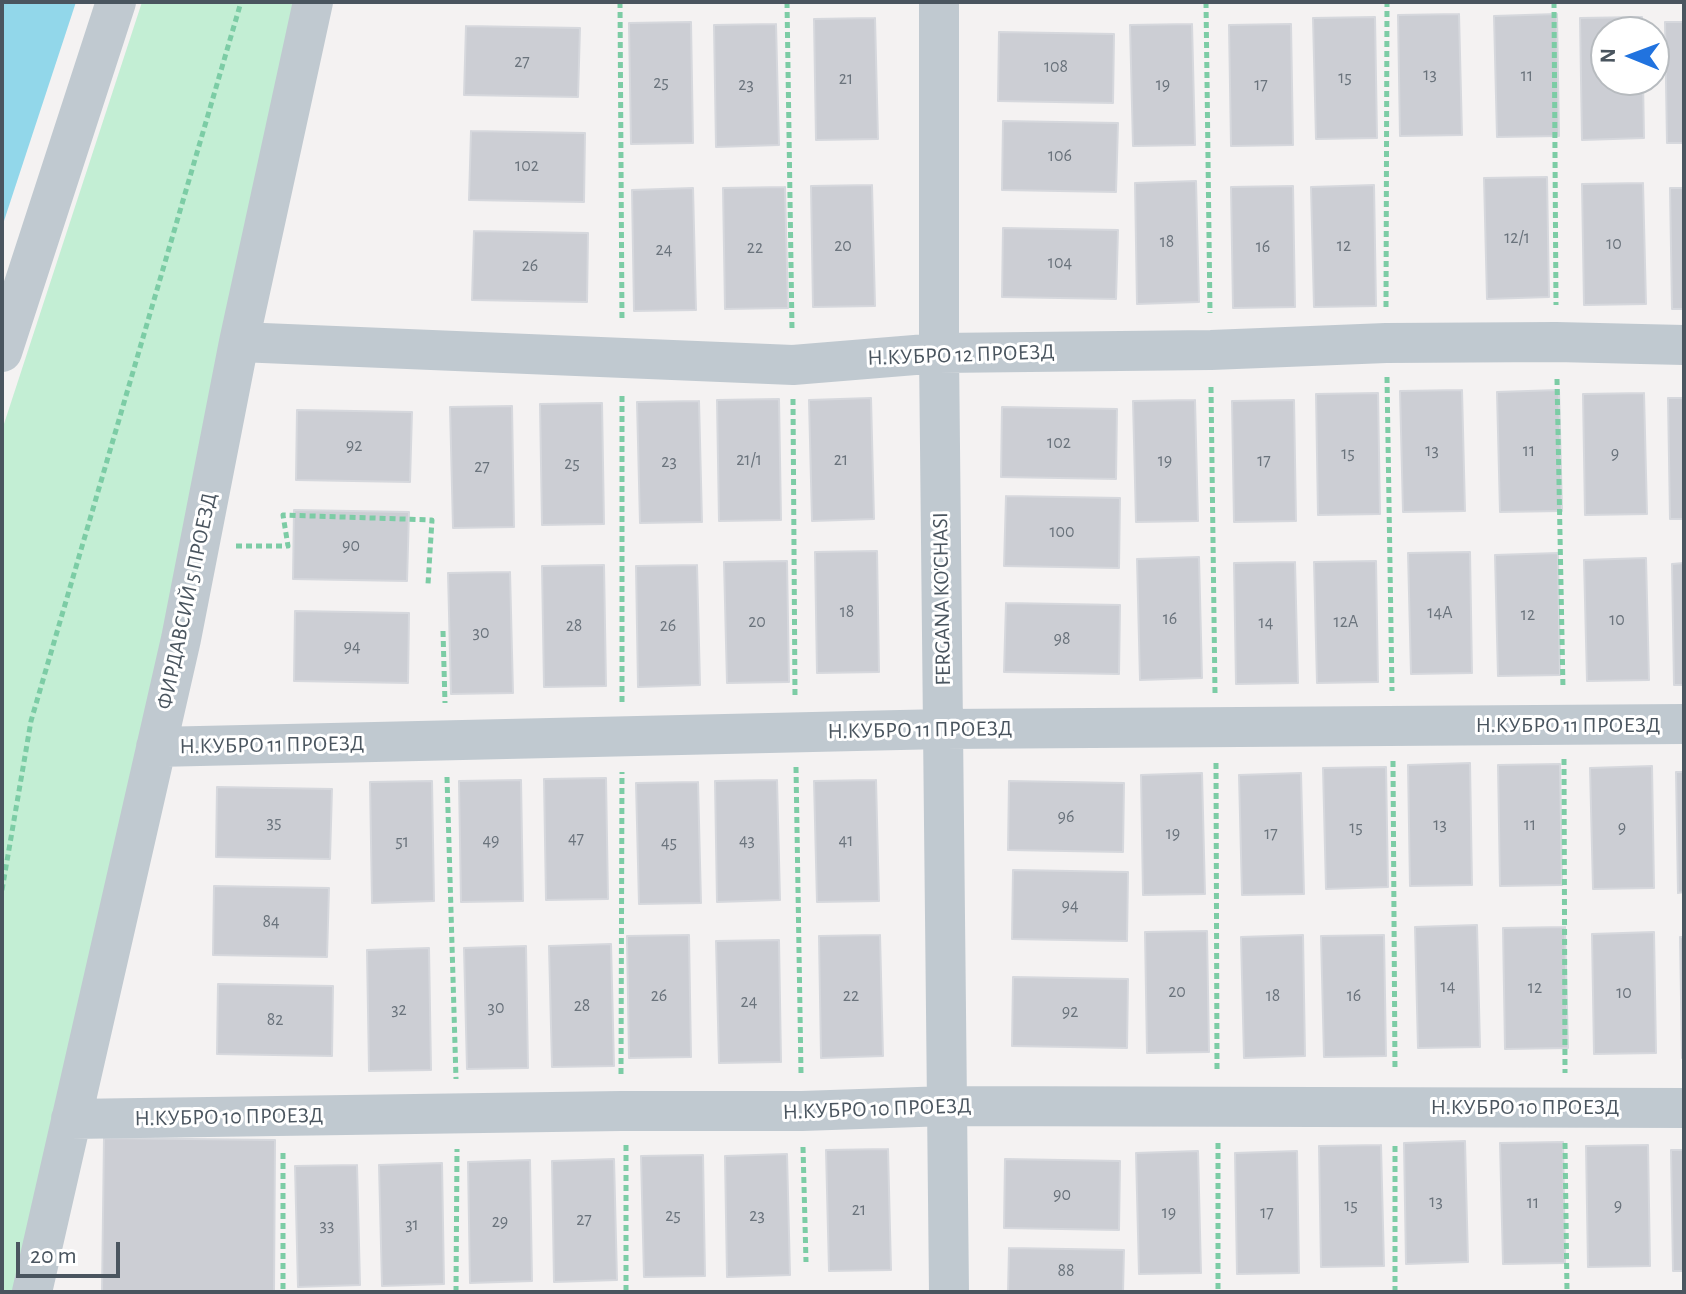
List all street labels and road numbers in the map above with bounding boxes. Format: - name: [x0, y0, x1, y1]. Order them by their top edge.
- street label: Н.КУБРО 12 ПРОЕЗД: [867, 339, 1055, 371]
- street label: ФИРДАВСИЙ 5 ПРОЕЗД: [151, 490, 223, 712]
- street label: FERGANA KO'CHASI: [927, 512, 957, 686]
- street label: Н.КУБРО 11 ПРОЕЗД: [1475, 712, 1661, 738]
- street label: Н.КУБРО 11 ПРОЕЗД: [827, 715, 1013, 745]
- street label: Н.КУБРО 11 ПРОЕЗД: [179, 730, 365, 760]
- street label: Н.КУБРО 10 ПРОЕЗД: [782, 1093, 972, 1125]
- street label: Н.КУБРО 10 ПРОЕЗД: [1430, 1094, 1620, 1120]
- street label: Н.КУБРО 10 ПРОЕЗД: [134, 1102, 324, 1132]

